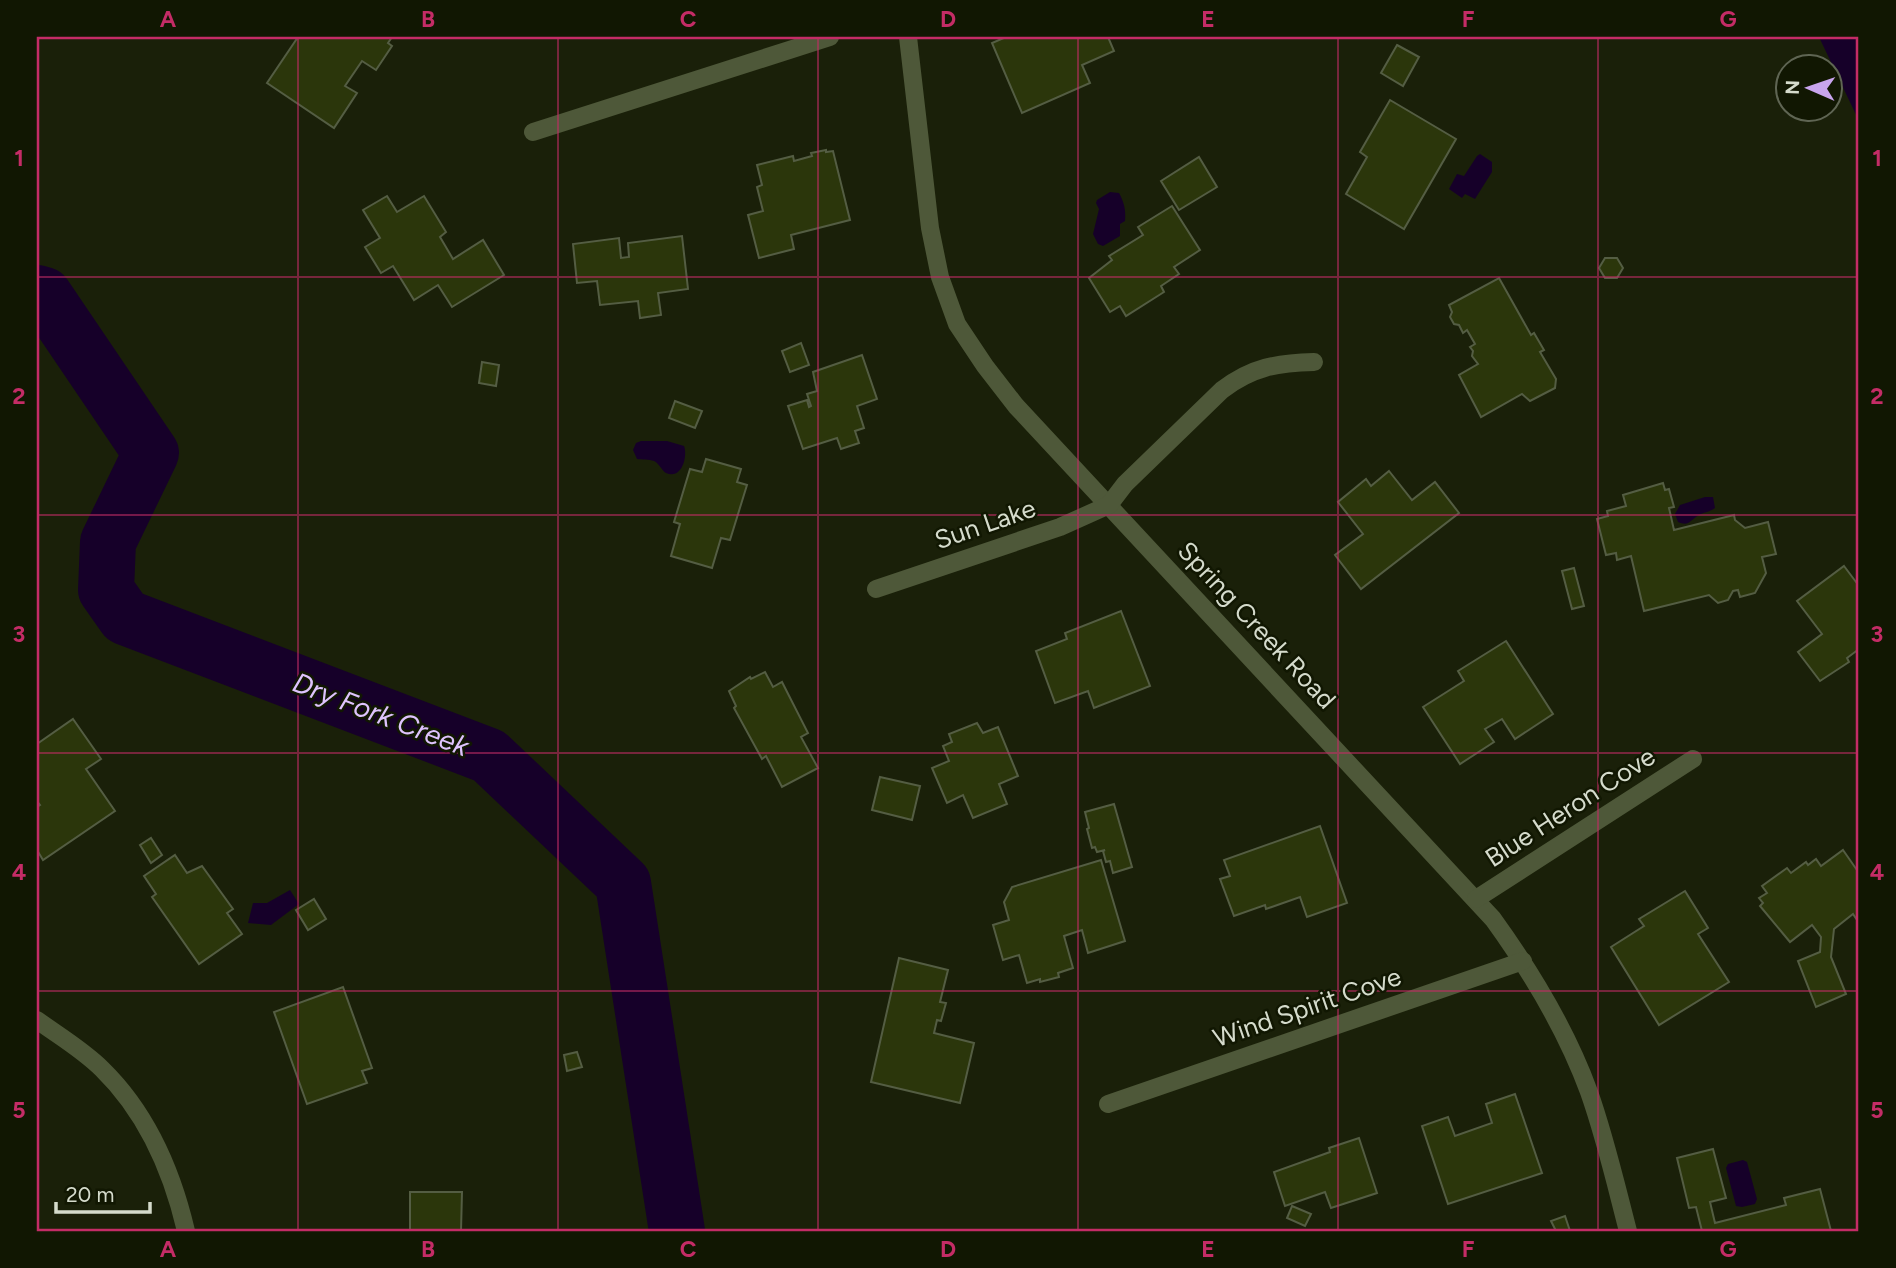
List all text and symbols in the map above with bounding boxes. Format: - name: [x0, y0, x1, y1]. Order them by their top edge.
- text: A: [160, 5, 177, 33]
- text: B: [421, 5, 435, 33]
- text: C: [680, 5, 697, 33]
- text: D: [940, 5, 956, 33]
- text: E: [1201, 5, 1215, 33]
- text: F: [1462, 5, 1475, 33]
- text: G: [1719, 5, 1737, 33]
- north arrow: [1773, 52, 1843, 122]
- text: N: [1781, 80, 1804, 95]
- text: 1: [14, 144, 24, 172]
- text: 1: [1872, 144, 1882, 172]
- text: 2: [12, 382, 26, 410]
- text: 2: [1870, 382, 1884, 410]
- street label: Sun Lake: [930, 492, 1040, 556]
- street label: Spring Creek Road: [1171, 535, 1343, 715]
- text: 3: [13, 620, 25, 648]
- text: 3: [1871, 620, 1883, 648]
- water label: Dry Fork Creek: [288, 665, 475, 764]
- street label: Blue Heron Cove: [1479, 740, 1661, 874]
- text: 4: [12, 858, 26, 886]
- text: 4: [1870, 858, 1884, 886]
- street label: Wind Spirit Cove: [1209, 960, 1405, 1054]
- text: 5: [12, 1096, 26, 1124]
- text: 5: [1870, 1096, 1884, 1124]
- scale bar: [56, 1170, 150, 1214]
- text: 20 m: [66, 1182, 114, 1207]
- text: A: [160, 1235, 177, 1263]
- text: B: [421, 1235, 435, 1263]
- text: C: [680, 1235, 697, 1263]
- text: D: [940, 1235, 956, 1263]
- text: E: [1201, 1235, 1215, 1263]
- text: F: [1462, 1235, 1475, 1263]
- text: G: [1719, 1235, 1737, 1263]

